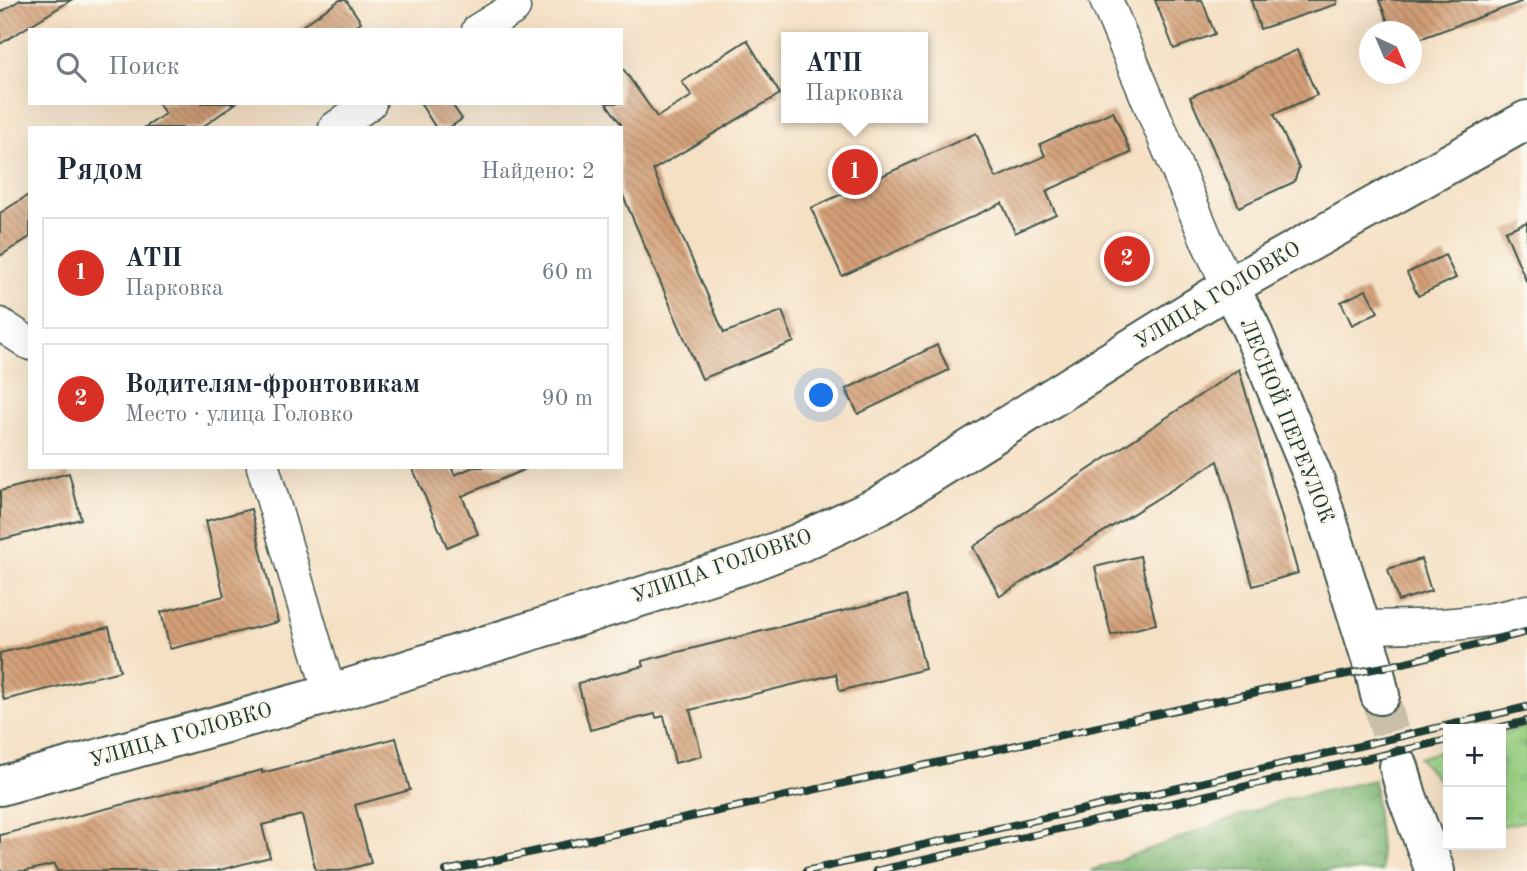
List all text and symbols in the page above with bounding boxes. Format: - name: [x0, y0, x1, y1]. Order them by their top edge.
- north arrow: [1359, 21, 1422, 84]
- search box: [28, 28, 623, 105]
- popup: [781, 32, 928, 123]
- icon: search: [52, 48, 90, 86]
- text: АТП: [805, 51, 863, 77]
- text: Поиск: [108, 54, 180, 80]
- text: Парковка: [805, 82, 904, 105]
- pin: 1: [832, 146, 878, 198]
- text: Рядом: [56, 156, 143, 186]
- text: Найдено: 2: [481, 160, 595, 183]
- pin: 2: [1104, 233, 1150, 285]
- street label: УЛИЦА ГОЛОВКО: [1132, 238, 1304, 354]
- text: АТП: [125, 246, 182, 272]
- text: 1: [74, 261, 88, 284]
- text: 60 m: [542, 261, 593, 284]
- text: Парковка: [125, 277, 223, 300]
- street label: ЛЕСНОЙ ПЕРЕУЛОК: [1235, 314, 1341, 526]
- text: Водителям-фронтовикам: [125, 372, 420, 398]
- your location: [804, 378, 838, 412]
- text: 2: [74, 387, 88, 410]
- text: 90 m: [542, 387, 593, 410]
- text: Место · улица Головко: [125, 403, 353, 426]
- street label: УЛИЦА ГОЛОВКО: [629, 526, 815, 608]
- street label: УЛИЦА ГОЛОВКО: [87, 700, 275, 772]
- map controls: [1443, 724, 1506, 850]
- button: +: [1443, 724, 1506, 787]
- button: −: [1443, 787, 1506, 850]

